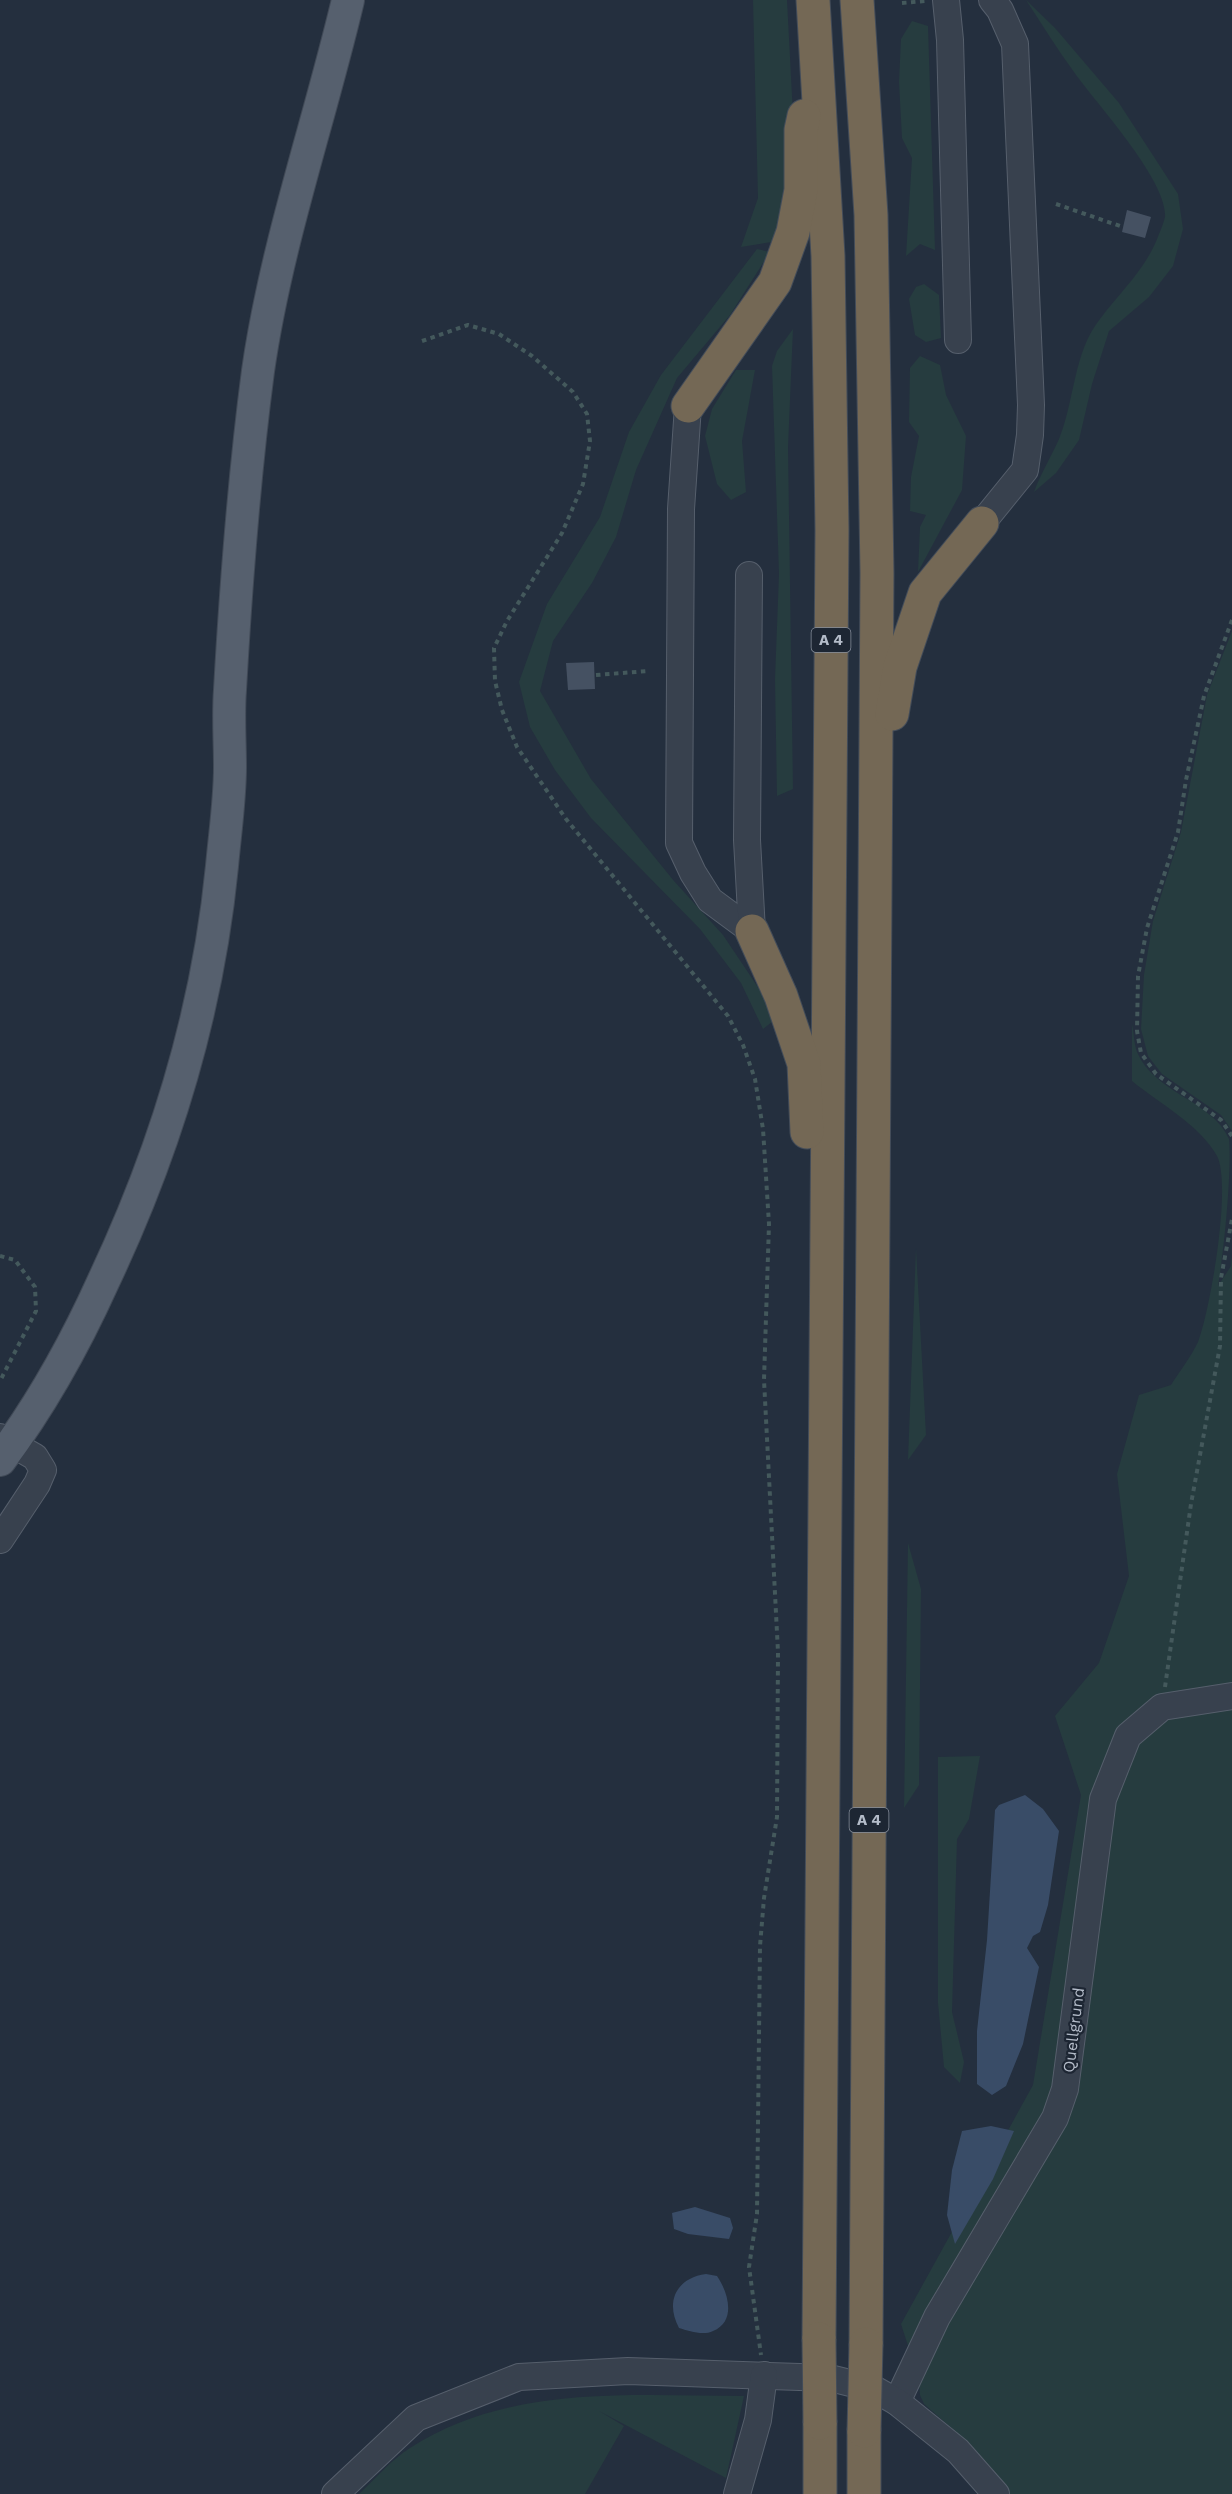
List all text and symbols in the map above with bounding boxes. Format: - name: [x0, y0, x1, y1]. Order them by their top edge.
- road number: A 4: [812, 628, 850, 652]
- road number: A 4: [850, 1808, 888, 1832]
- street label: Quellgrund: [1059, 1986, 1088, 2074]

